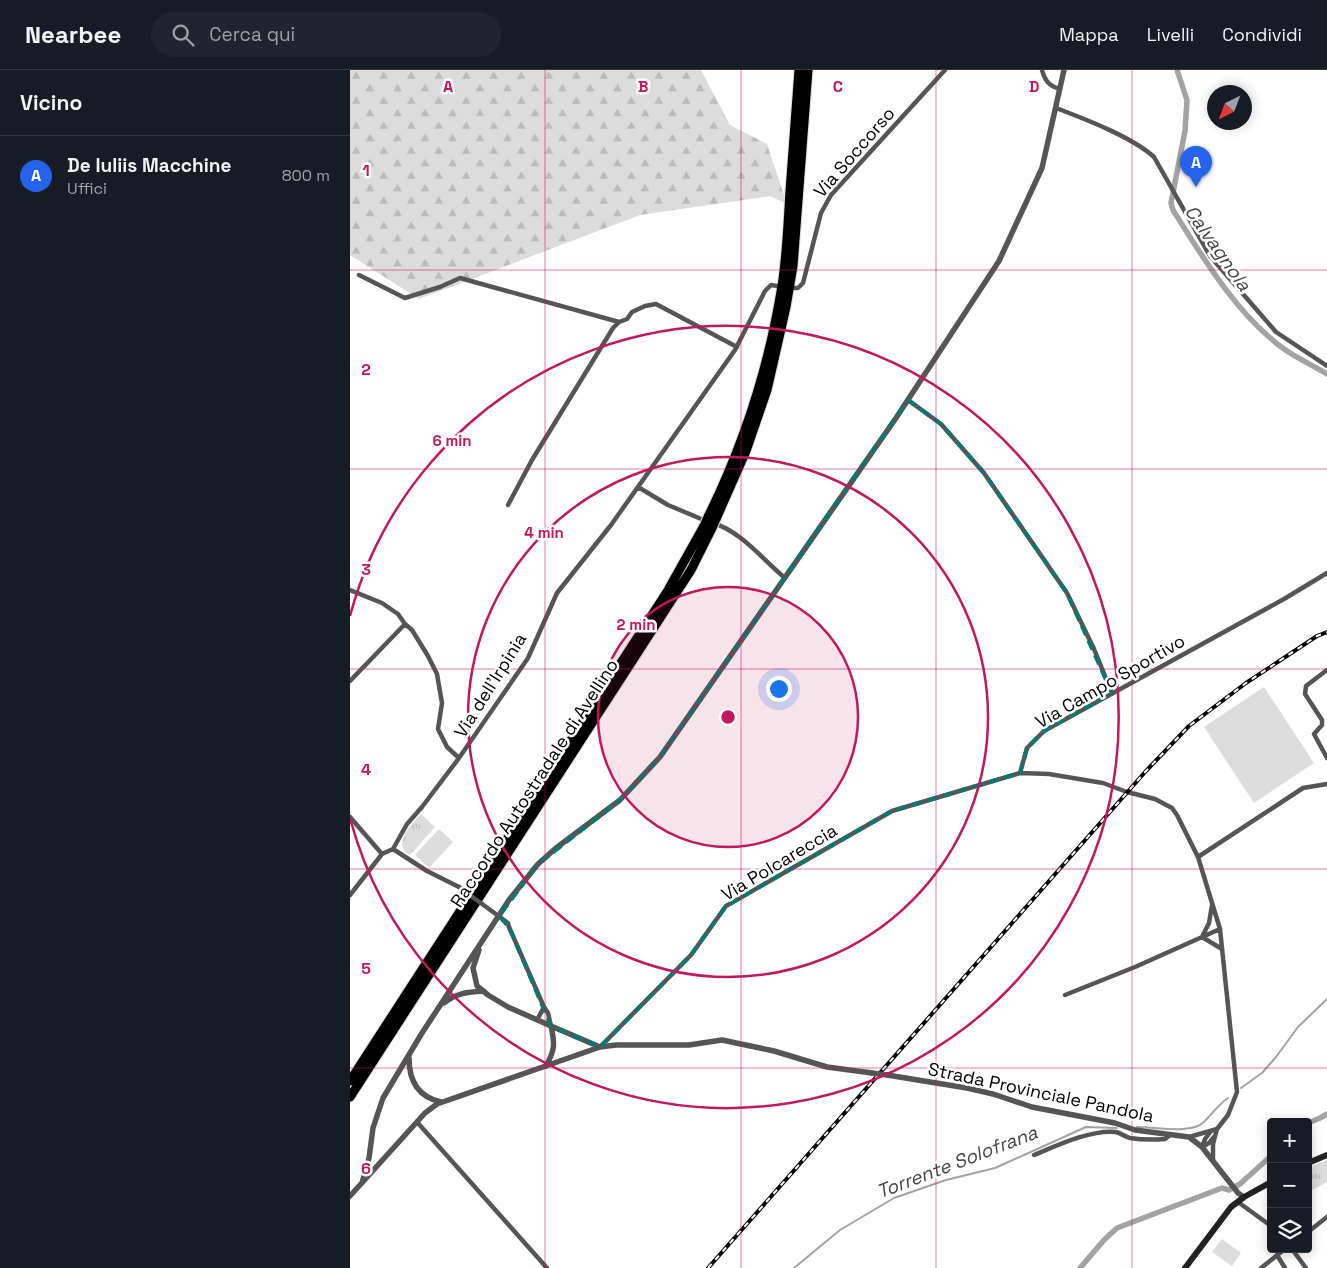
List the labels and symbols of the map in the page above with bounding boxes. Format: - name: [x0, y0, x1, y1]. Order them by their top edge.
- text: A: [443, 76, 453, 97]
- text: B: [638, 76, 648, 97]
- text: C: [833, 76, 843, 97]
- text: D: [1029, 76, 1039, 97]
- north arrow: [1207, 85, 1252, 130]
- street label: Via Soccorso: [808, 102, 900, 202]
- pin: A: [1180, 146, 1212, 187]
- text: 1: [362, 160, 370, 181]
- water label: Calvagnola: [1179, 200, 1257, 296]
- text: 2: [361, 359, 371, 380]
- text: 6 min: [432, 431, 472, 450]
- text: 4 min: [524, 523, 564, 542]
- text: 3: [361, 559, 371, 580]
- text: 2 min: [617, 615, 655, 634]
- street label: Via dell'Irpinia: [449, 628, 531, 742]
- street label: Via Campo Sportivo: [1031, 629, 1189, 733]
- street label: Raccordo Autostradale di Avellino: [445, 654, 623, 912]
- your location: [766, 676, 792, 702]
- centre of rings: [719, 708, 737, 726]
- text: 4: [361, 759, 371, 780]
- street label: Via Polcareccia: [717, 818, 841, 906]
- text: 5: [361, 958, 371, 979]
- street label: Strada Provinciale Pandola: [926, 1057, 1156, 1127]
- water label: Torrente Solofrana: [873, 1120, 1041, 1204]
- text: 6: [361, 1158, 371, 1179]

